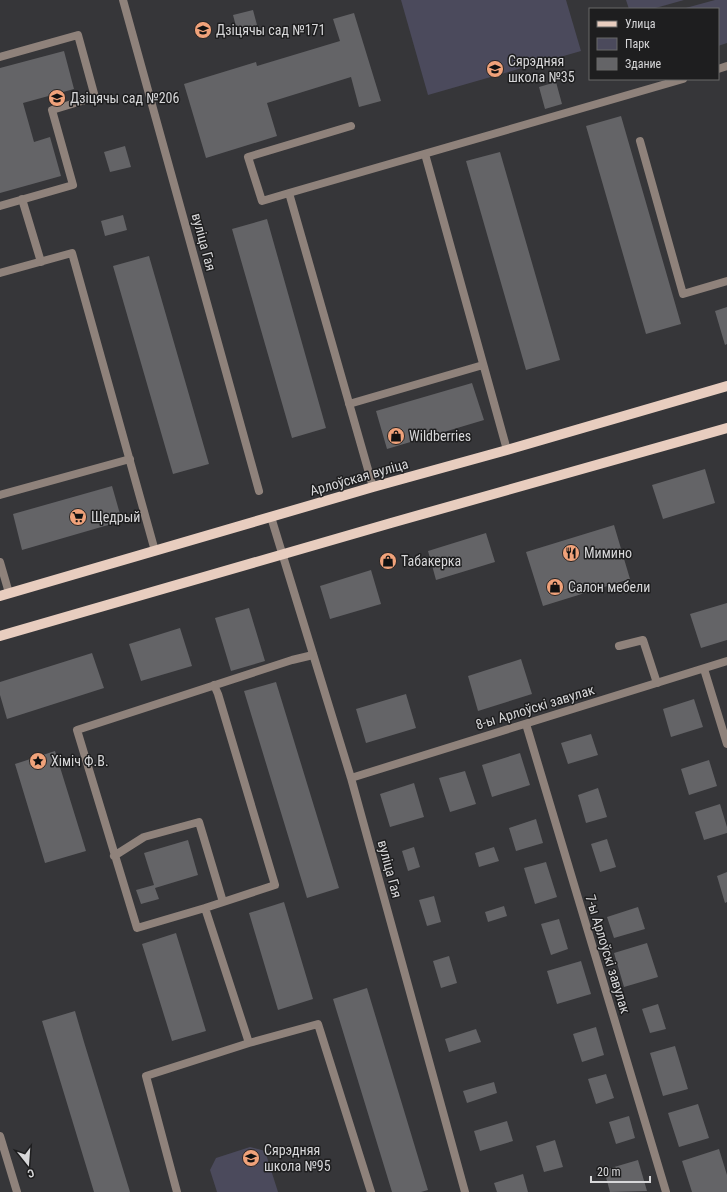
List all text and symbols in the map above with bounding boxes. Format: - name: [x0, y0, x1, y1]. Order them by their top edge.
- legend: [589, 8, 719, 80]
- text: Улица: [625, 17, 656, 31]
- school or university icon: Дзіцячы сад №171: [193, 20, 213, 40]
- place label: Дзіцячы сад №171: [216, 22, 325, 38]
- text: Парк: [625, 37, 650, 51]
- place label: Сярэдняя школа №35: [508, 53, 575, 85]
- text: Здание: [625, 57, 662, 71]
- school or university icon: Сярэдняя школа №35: [485, 59, 505, 79]
- school or university icon: Дзіцячы сад №206: [47, 88, 67, 108]
- place label: Дзіцячы сад №206: [70, 90, 179, 106]
- street label: вуліца Гая: [189, 211, 219, 273]
- shop icon: Wildberries: [386, 426, 406, 446]
- place label: Wildberries: [409, 428, 471, 444]
- street label: Арлоўская вуліца: [308, 455, 410, 499]
- supermarket icon: Щедрый: [68, 507, 88, 527]
- place label: Щедрый: [91, 509, 140, 525]
- restaurant icon: Мимино: [561, 543, 581, 563]
- place label: Мимино: [584, 545, 632, 561]
- shop icon: Табакерка: [378, 551, 398, 571]
- place label: Табакерка: [401, 553, 461, 569]
- shop icon: Салон мебели: [545, 577, 565, 597]
- place label: Салон мебели: [568, 579, 650, 595]
- street label: 8-ы Арлоўскі завулак: [474, 681, 597, 733]
- place icon: Хіміч Ф.В.: [28, 751, 48, 771]
- place label: Хіміч Ф.В.: [51, 753, 109, 769]
- street label: вуліца Гая: [375, 838, 405, 900]
- street label: 7-ы Арлоўскі завулак: [582, 893, 634, 1016]
- place label: Сярэдняя школа №95: [264, 1142, 331, 1174]
- north arrow: [8, 1144, 48, 1184]
- school or university icon: Сярэдняя школа №95: [241, 1148, 261, 1168]
- scale bar: [591, 1158, 650, 1184]
- text: 20 m: [597, 1165, 621, 1179]
- text: С: [26, 1166, 36, 1180]

